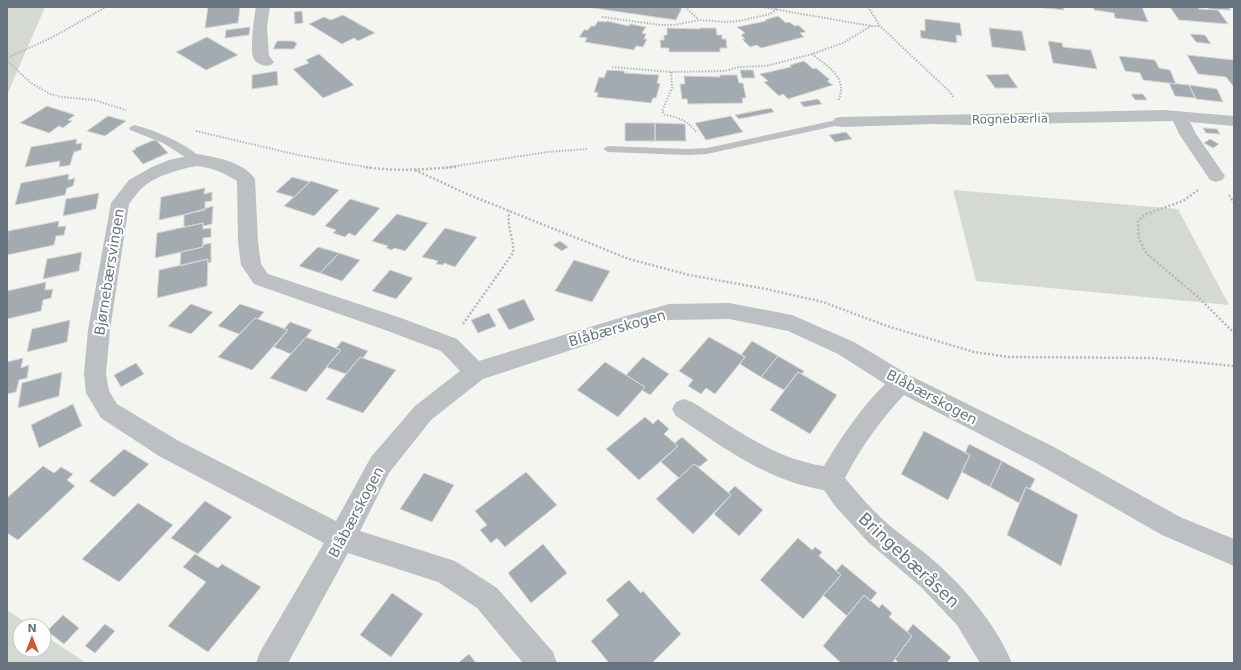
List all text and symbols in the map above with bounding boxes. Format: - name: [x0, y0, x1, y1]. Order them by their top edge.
- street label: Rognebærlia: [972, 111, 1048, 127]
- street label: Bjørnebærsvingen: [91, 207, 127, 337]
- street label: Blåbærskogen: [567, 306, 667, 350]
- street label: Blåbærskogen: [884, 366, 980, 428]
- street label: Blåbærskogen: [325, 464, 387, 560]
- street label: Bringebæråsen: [854, 508, 964, 612]
- north arrow: [12, 618, 52, 658]
- text: N: [27, 622, 37, 635]

